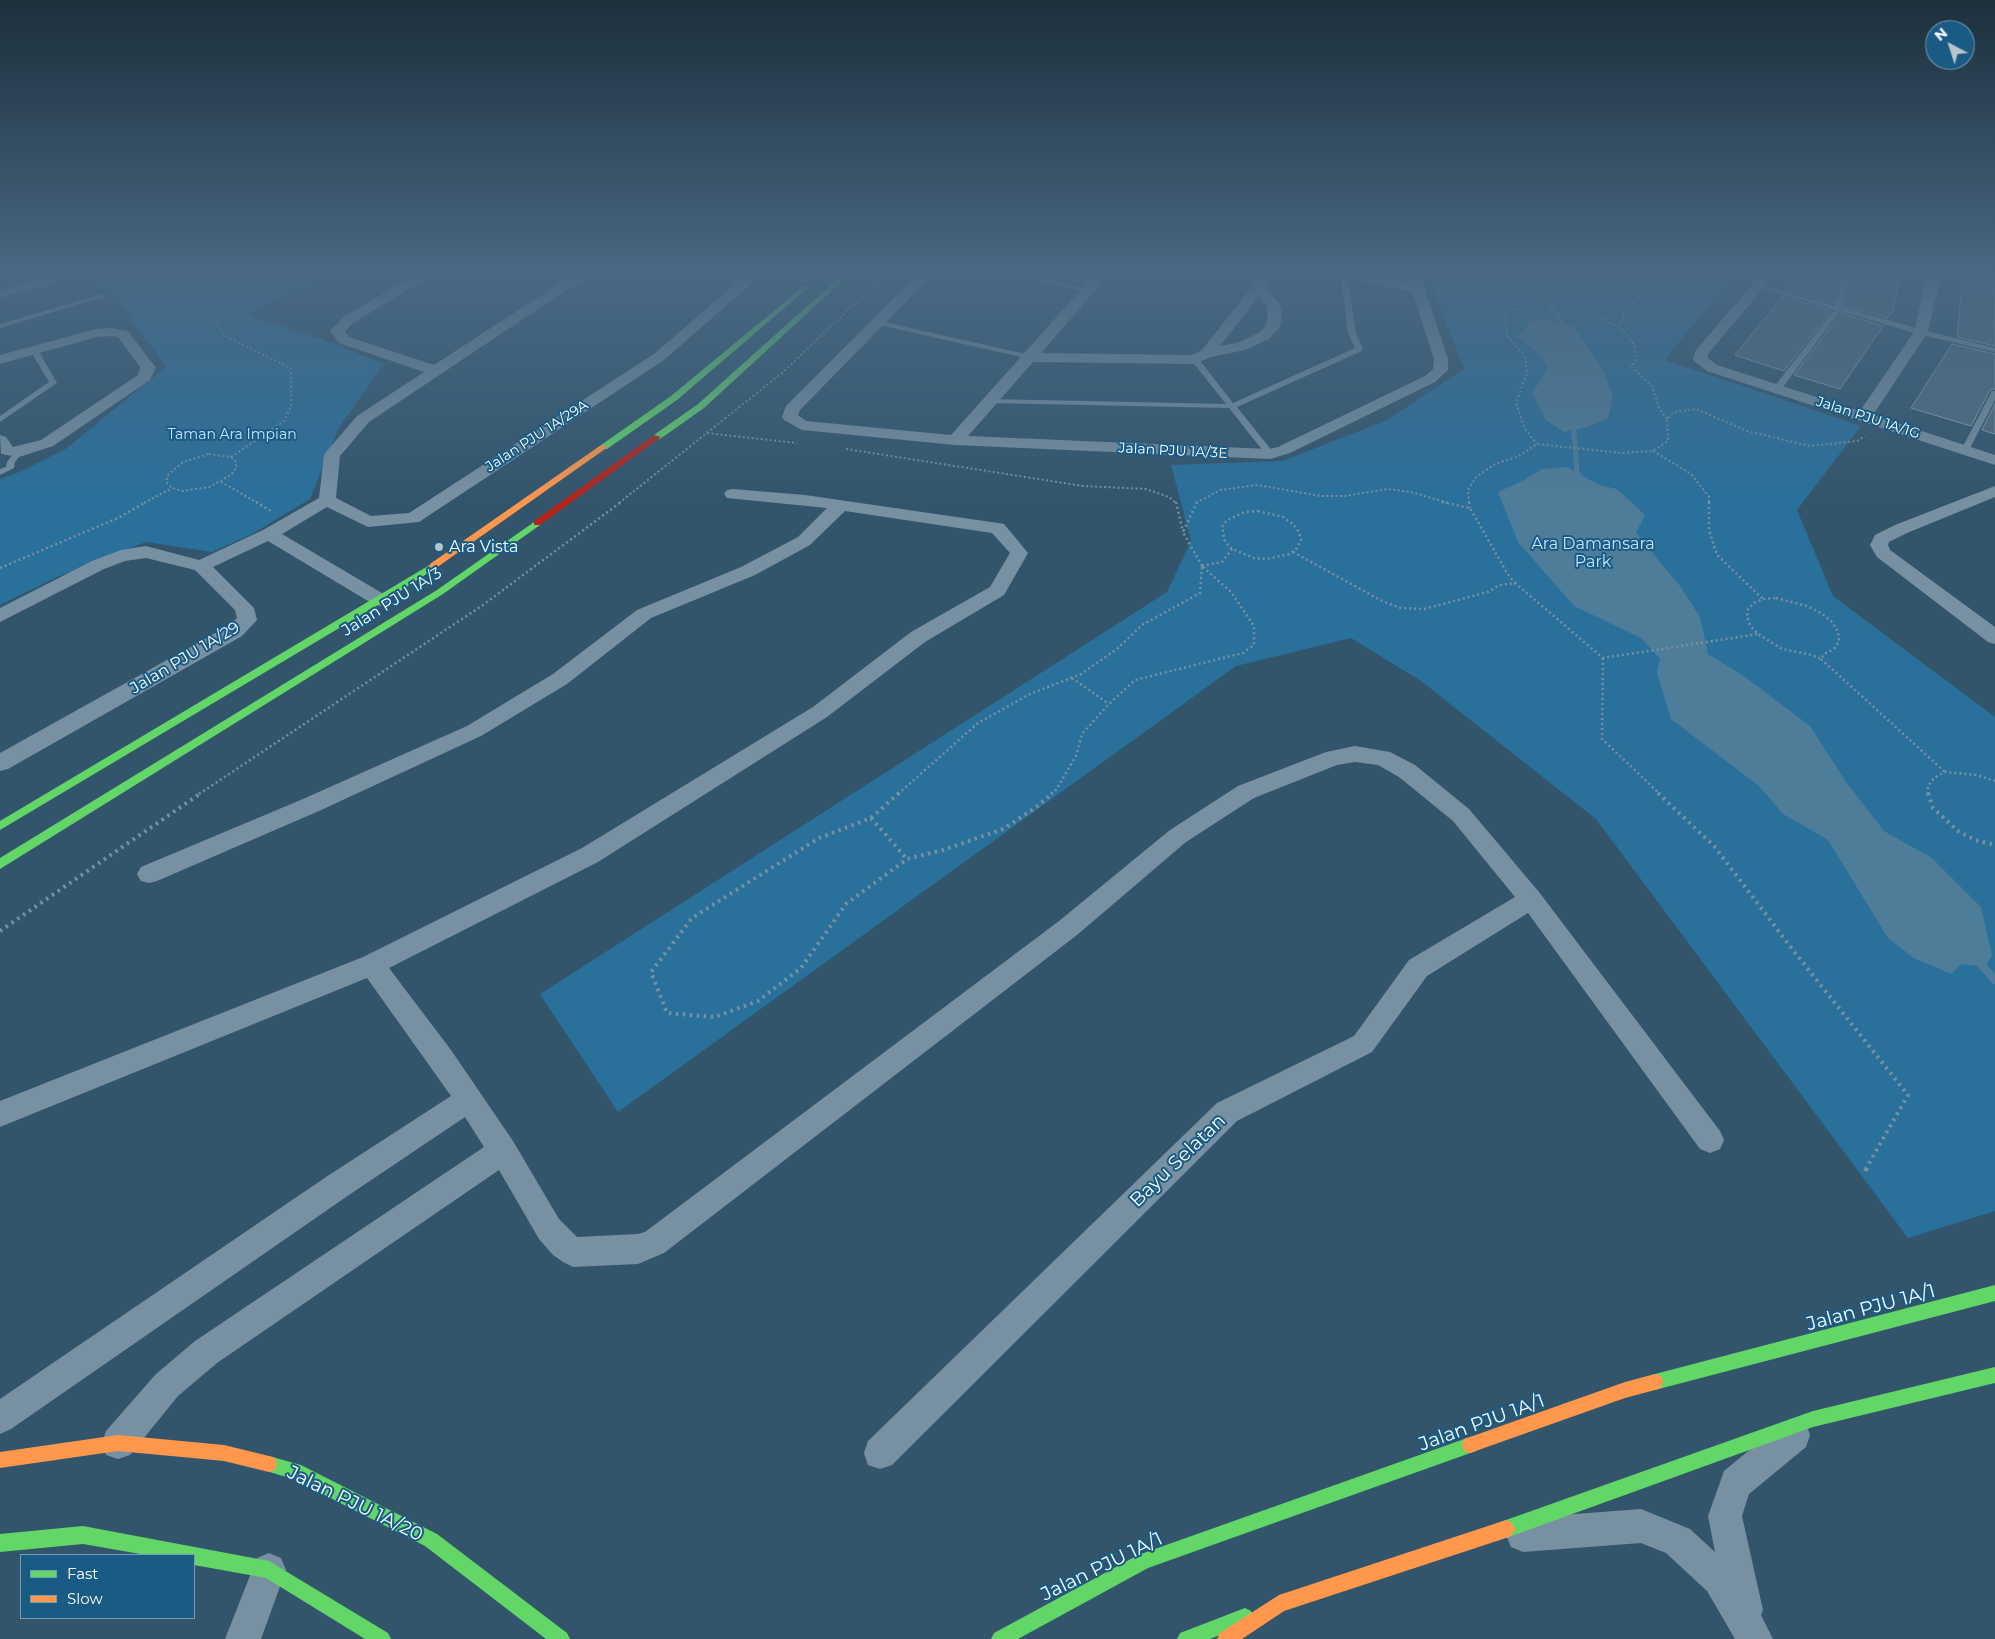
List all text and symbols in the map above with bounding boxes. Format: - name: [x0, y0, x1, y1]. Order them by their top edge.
- north arrow: [1925, 20, 1975, 70]
- text: N: [1931, 24, 1951, 45]
- street label: Jalan PJU 1A/1G: [1814, 393, 1922, 443]
- street label: Jalan PJU 1A/29A: [483, 397, 591, 475]
- park label: Taman Ara Impian: [167, 427, 297, 443]
- street label: Jalan PJU 1A/3E: [1118, 440, 1228, 462]
- park label: Ara Damansara Park: [1531, 534, 1655, 572]
- place label: Ara Vista: [449, 537, 518, 557]
- marker: Ara Vista: [433, 541, 445, 553]
- street label: Jalan PJU 1A/3: [339, 564, 445, 640]
- street label: Jalan PJU 1A/29: [127, 618, 243, 698]
- street label: Bayu Selatan: [1125, 1110, 1231, 1212]
- street label: Jalan PJU 1A/1: [1804, 1280, 1938, 1336]
- street label: Jalan PJU 1A/1: [1416, 1390, 1548, 1456]
- street label: Jalan PJU 1A/20: [283, 1461, 427, 1547]
- street label: Jalan PJU 1A/1: [1038, 1528, 1166, 1606]
- legend: [20, 1554, 195, 1619]
- text: Fast: [67, 1564, 98, 1583]
- text: Slow: [67, 1589, 103, 1608]

